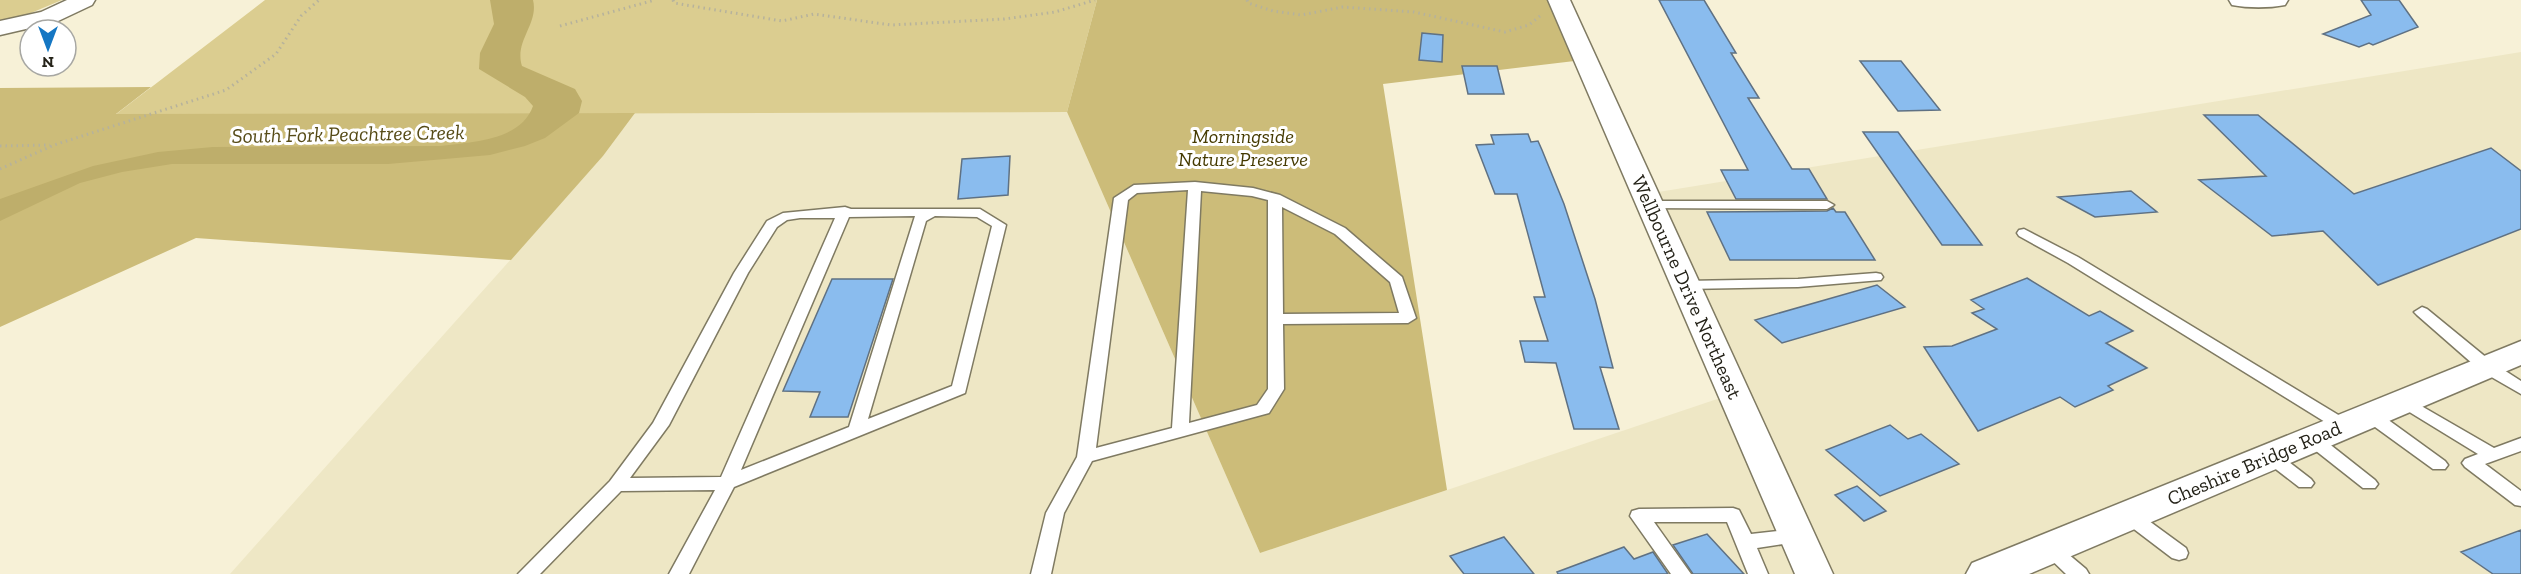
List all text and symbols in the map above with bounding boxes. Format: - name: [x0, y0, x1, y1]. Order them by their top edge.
- north arrow: [18, 18, 78, 78]
- text: N: [42, 53, 54, 72]
- water label: South Fork Peachtree Creek: [231, 119, 465, 148]
- park label: Morningside Nature Preserve: [1178, 124, 1308, 171]
- street label: Wellbourne Drive Northeast: [1627, 171, 1747, 403]
- street label: Cheshire Bridge Road: [2164, 416, 2344, 510]

